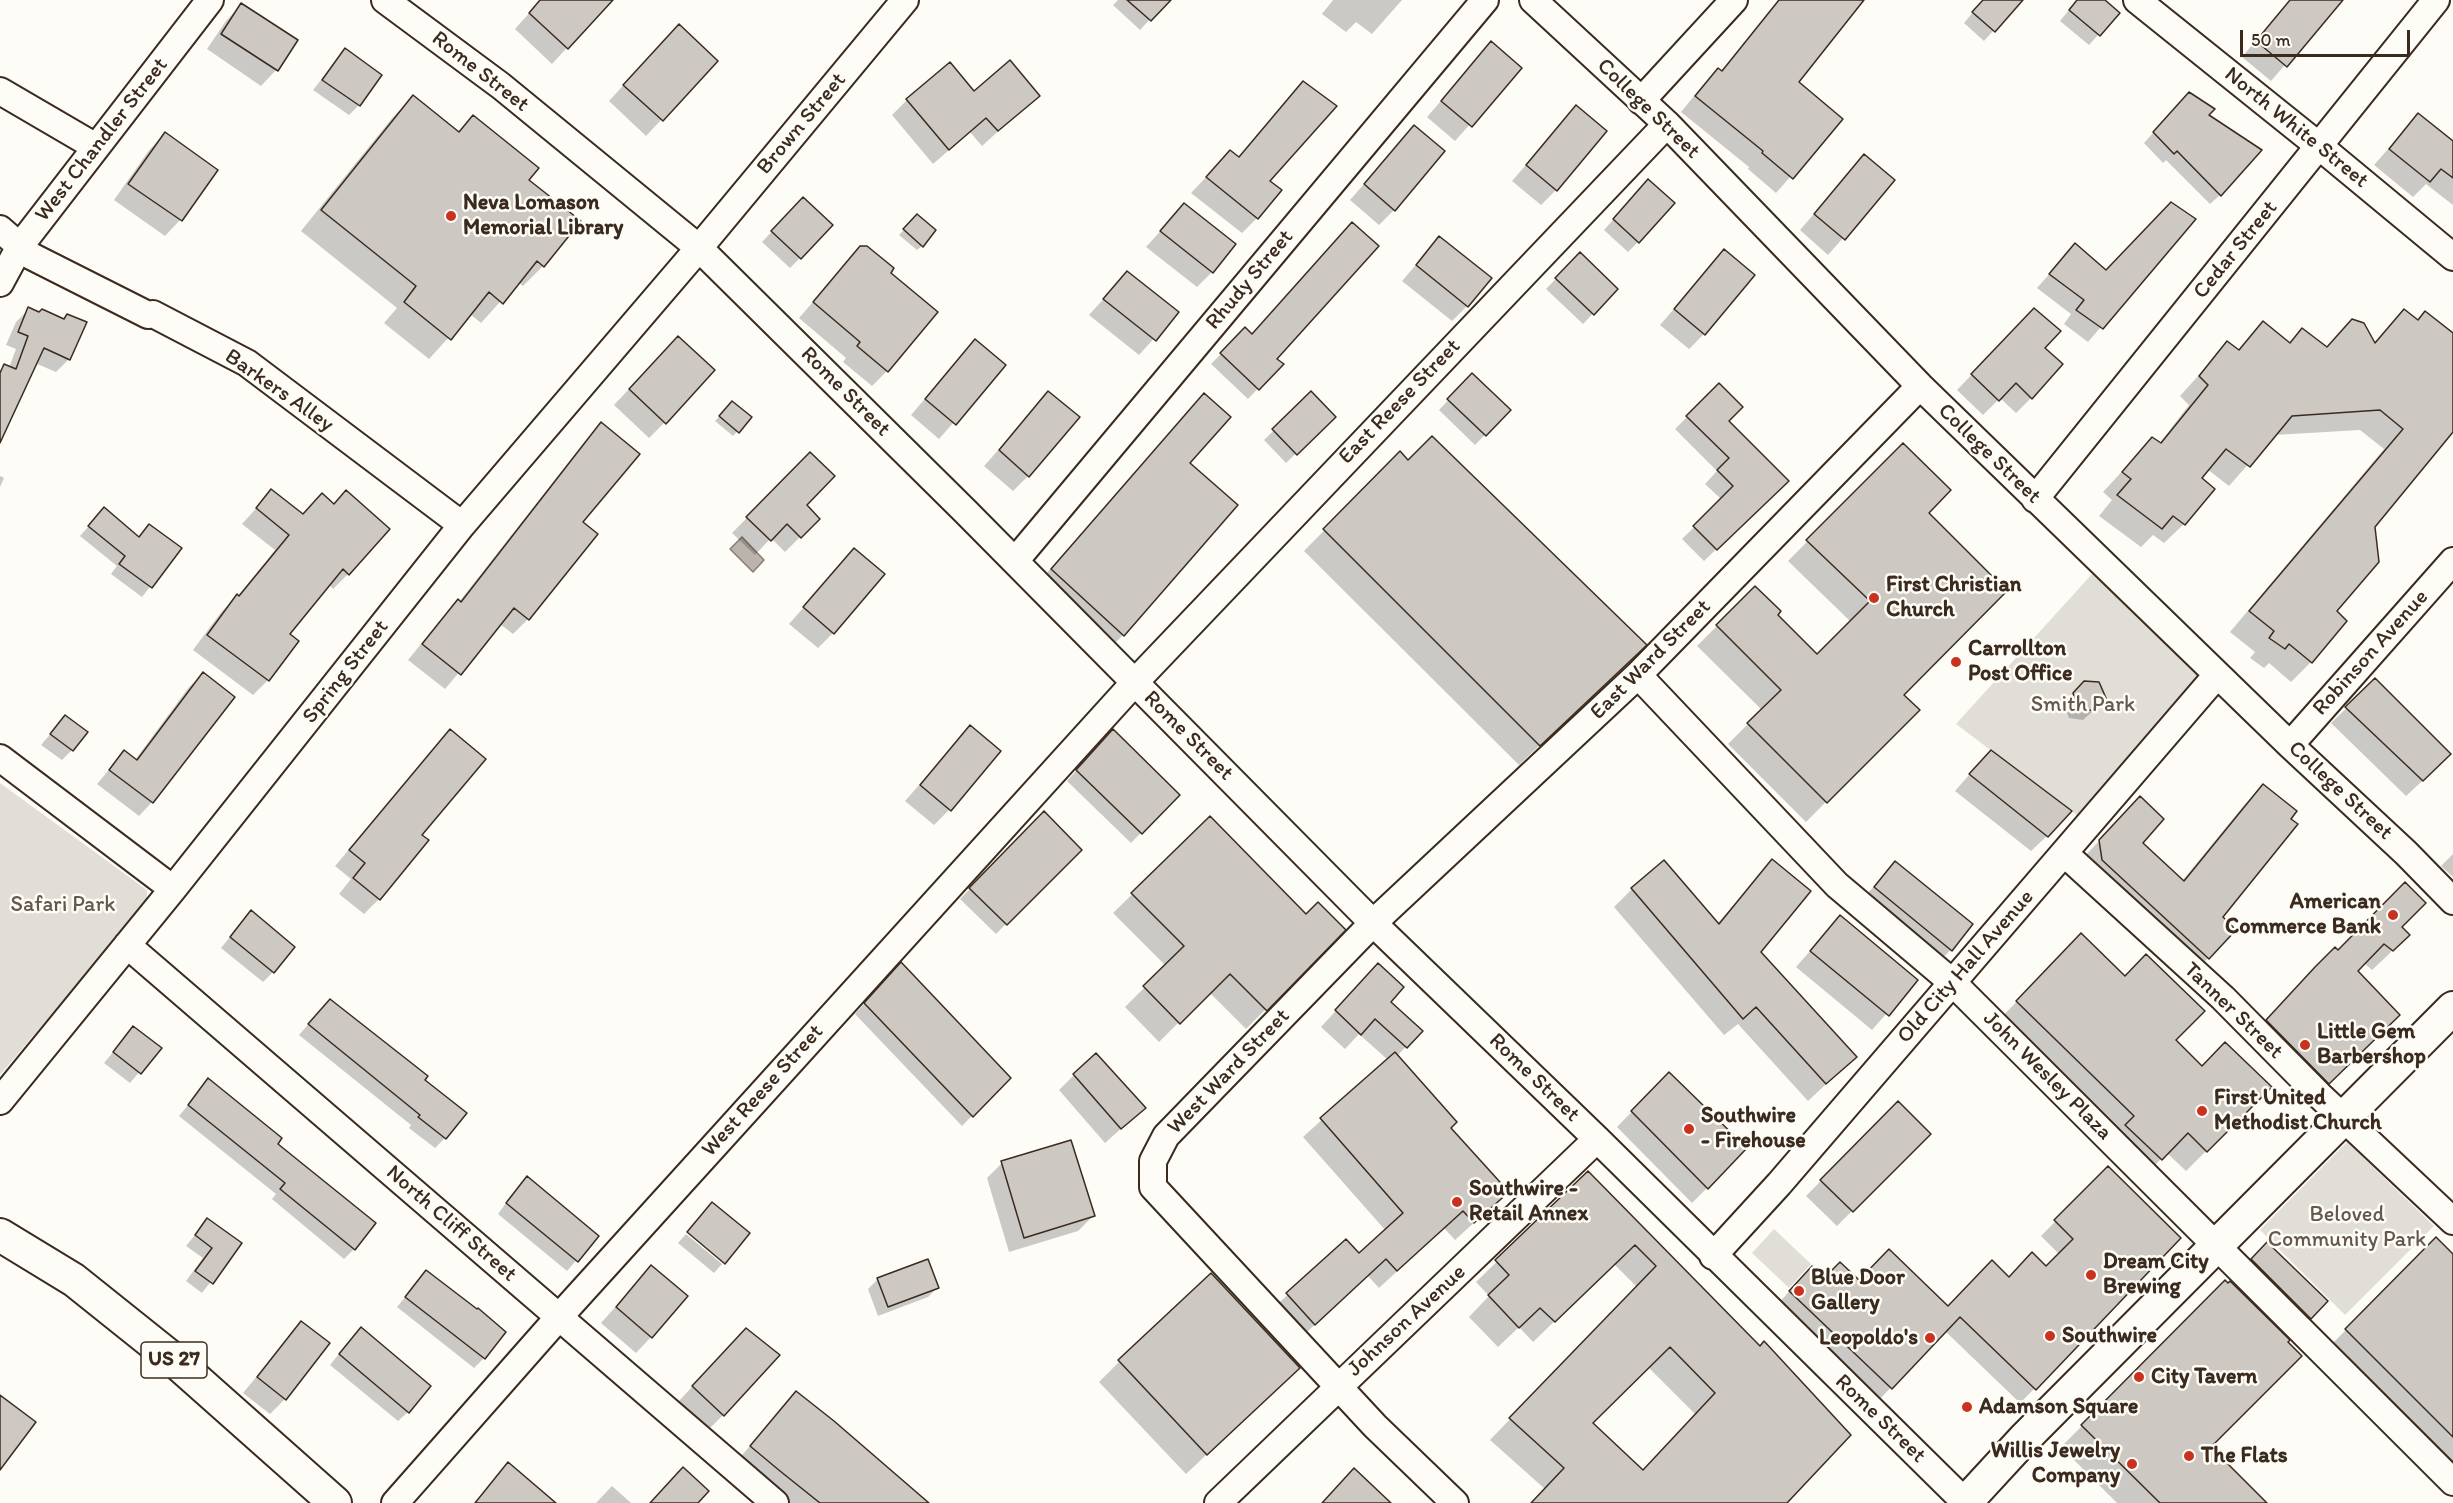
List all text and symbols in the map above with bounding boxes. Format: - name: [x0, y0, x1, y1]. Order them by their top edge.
- scale bar: [2243, 18, 2412, 56]
- street label: Rome Street: [426, 26, 534, 118]
- text: 50 m: [2251, 29, 2291, 51]
- street label: West Chandler Street: [30, 53, 174, 227]
- street label: College Street: [1591, 53, 1705, 165]
- street label: North White Street: [2219, 62, 2373, 194]
- street label: Brown Street: [752, 68, 852, 180]
- place label: Neva Lomason Memorial Library: [463, 190, 623, 242]
- street label: Cedar Street: [2188, 195, 2284, 305]
- marker: Neva Lomason Memorial Library: [444, 209, 458, 223]
- street label: Rhudy Street: [1200, 225, 1300, 335]
- street label: East Reese Street: [1333, 334, 1467, 470]
- street label: Rome Street: [794, 341, 896, 443]
- street label: Barkers Alley: [219, 344, 339, 438]
- street label: College Street: [1932, 398, 2046, 510]
- place label: First Christian Church: [1886, 572, 2022, 624]
- street label: Robinson Avenue: [2308, 585, 2434, 721]
- marker: First Christian Church: [1867, 591, 1881, 605]
- street label: East Ward Street: [1585, 594, 1717, 726]
- street label: Spring Street: [297, 615, 395, 729]
- place label: Carrollton Post Office: [1968, 636, 2073, 688]
- marker: Carrollton Post Office: [1949, 655, 1963, 669]
- street label: Rome Street: [1137, 685, 1239, 787]
- park label: Smith Park: [2031, 692, 2135, 718]
- street label: College Street: [2282, 736, 2398, 846]
- street label: Old City Hall Avenue: [1892, 885, 2040, 1049]
- place label: American Commerce Bank: [2225, 889, 2381, 940]
- park label: Safari Park: [11, 892, 115, 918]
- marker: American Commerce Bank: [2386, 908, 2400, 922]
- street label: Tanner Street: [2178, 957, 2288, 1065]
- street label: West Ward Street: [1162, 1004, 1296, 1140]
- street label: John Wesley Plaza: [1977, 1006, 2117, 1146]
- street label: West Reese Street: [697, 1019, 829, 1163]
- place label: Little Gem Barbershop: [2317, 1019, 2426, 1070]
- street label: Rome Street: [1483, 1028, 1585, 1128]
- marker: Little Gem Barbershop: [2298, 1038, 2312, 1052]
- place label: First United Methodist Church: [2214, 1085, 2382, 1136]
- place label: Southwire - Firehouse: [1701, 1103, 1806, 1154]
- marker: First United Methodist Church: [2195, 1104, 2209, 1118]
- marker: Southwire - Firehouse: [1682, 1122, 1696, 1136]
- street label: North Cliff Street: [380, 1160, 522, 1288]
- place label: Southwire - Retail Annex: [1469, 1176, 1588, 1228]
- marker: Southwire - Retail Annex: [1450, 1195, 1464, 1209]
- park label: Beloved Community Park: [2268, 1202, 2426, 1254]
- place label: Dream City Brewing: [2103, 1249, 2209, 1300]
- street label: Johnson Avenue: [1342, 1259, 1472, 1383]
- place label: Blue Door Gallery: [1811, 1265, 1905, 1316]
- marker: Dream City Brewing: [2084, 1268, 2098, 1282]
- marker: Blue Door Gallery: [1792, 1284, 1806, 1298]
- place label: Southwire: [2062, 1323, 2157, 1349]
- place label: Leopoldo's: [1819, 1325, 1918, 1351]
- marker: Southwire: [2043, 1329, 2057, 1343]
- marker: Leopoldo's: [1923, 1331, 1937, 1345]
- road number: US 27: [141, 1342, 207, 1378]
- place label: City Tavern: [2151, 1364, 2257, 1390]
- street label: Rome Street: [1829, 1369, 1931, 1469]
- marker: City Tavern: [2132, 1370, 2146, 1384]
- place label: Adamson Square: [1979, 1394, 2138, 1420]
- marker: Adamson Square: [1960, 1400, 1974, 1414]
- place label: Willis Jewelry Company: [1991, 1438, 2120, 1490]
- place label: The Flats: [2201, 1443, 2288, 1469]
- marker: The Flats: [2182, 1449, 2196, 1463]
- marker: Willis Jewelry Company: [2125, 1457, 2139, 1471]

